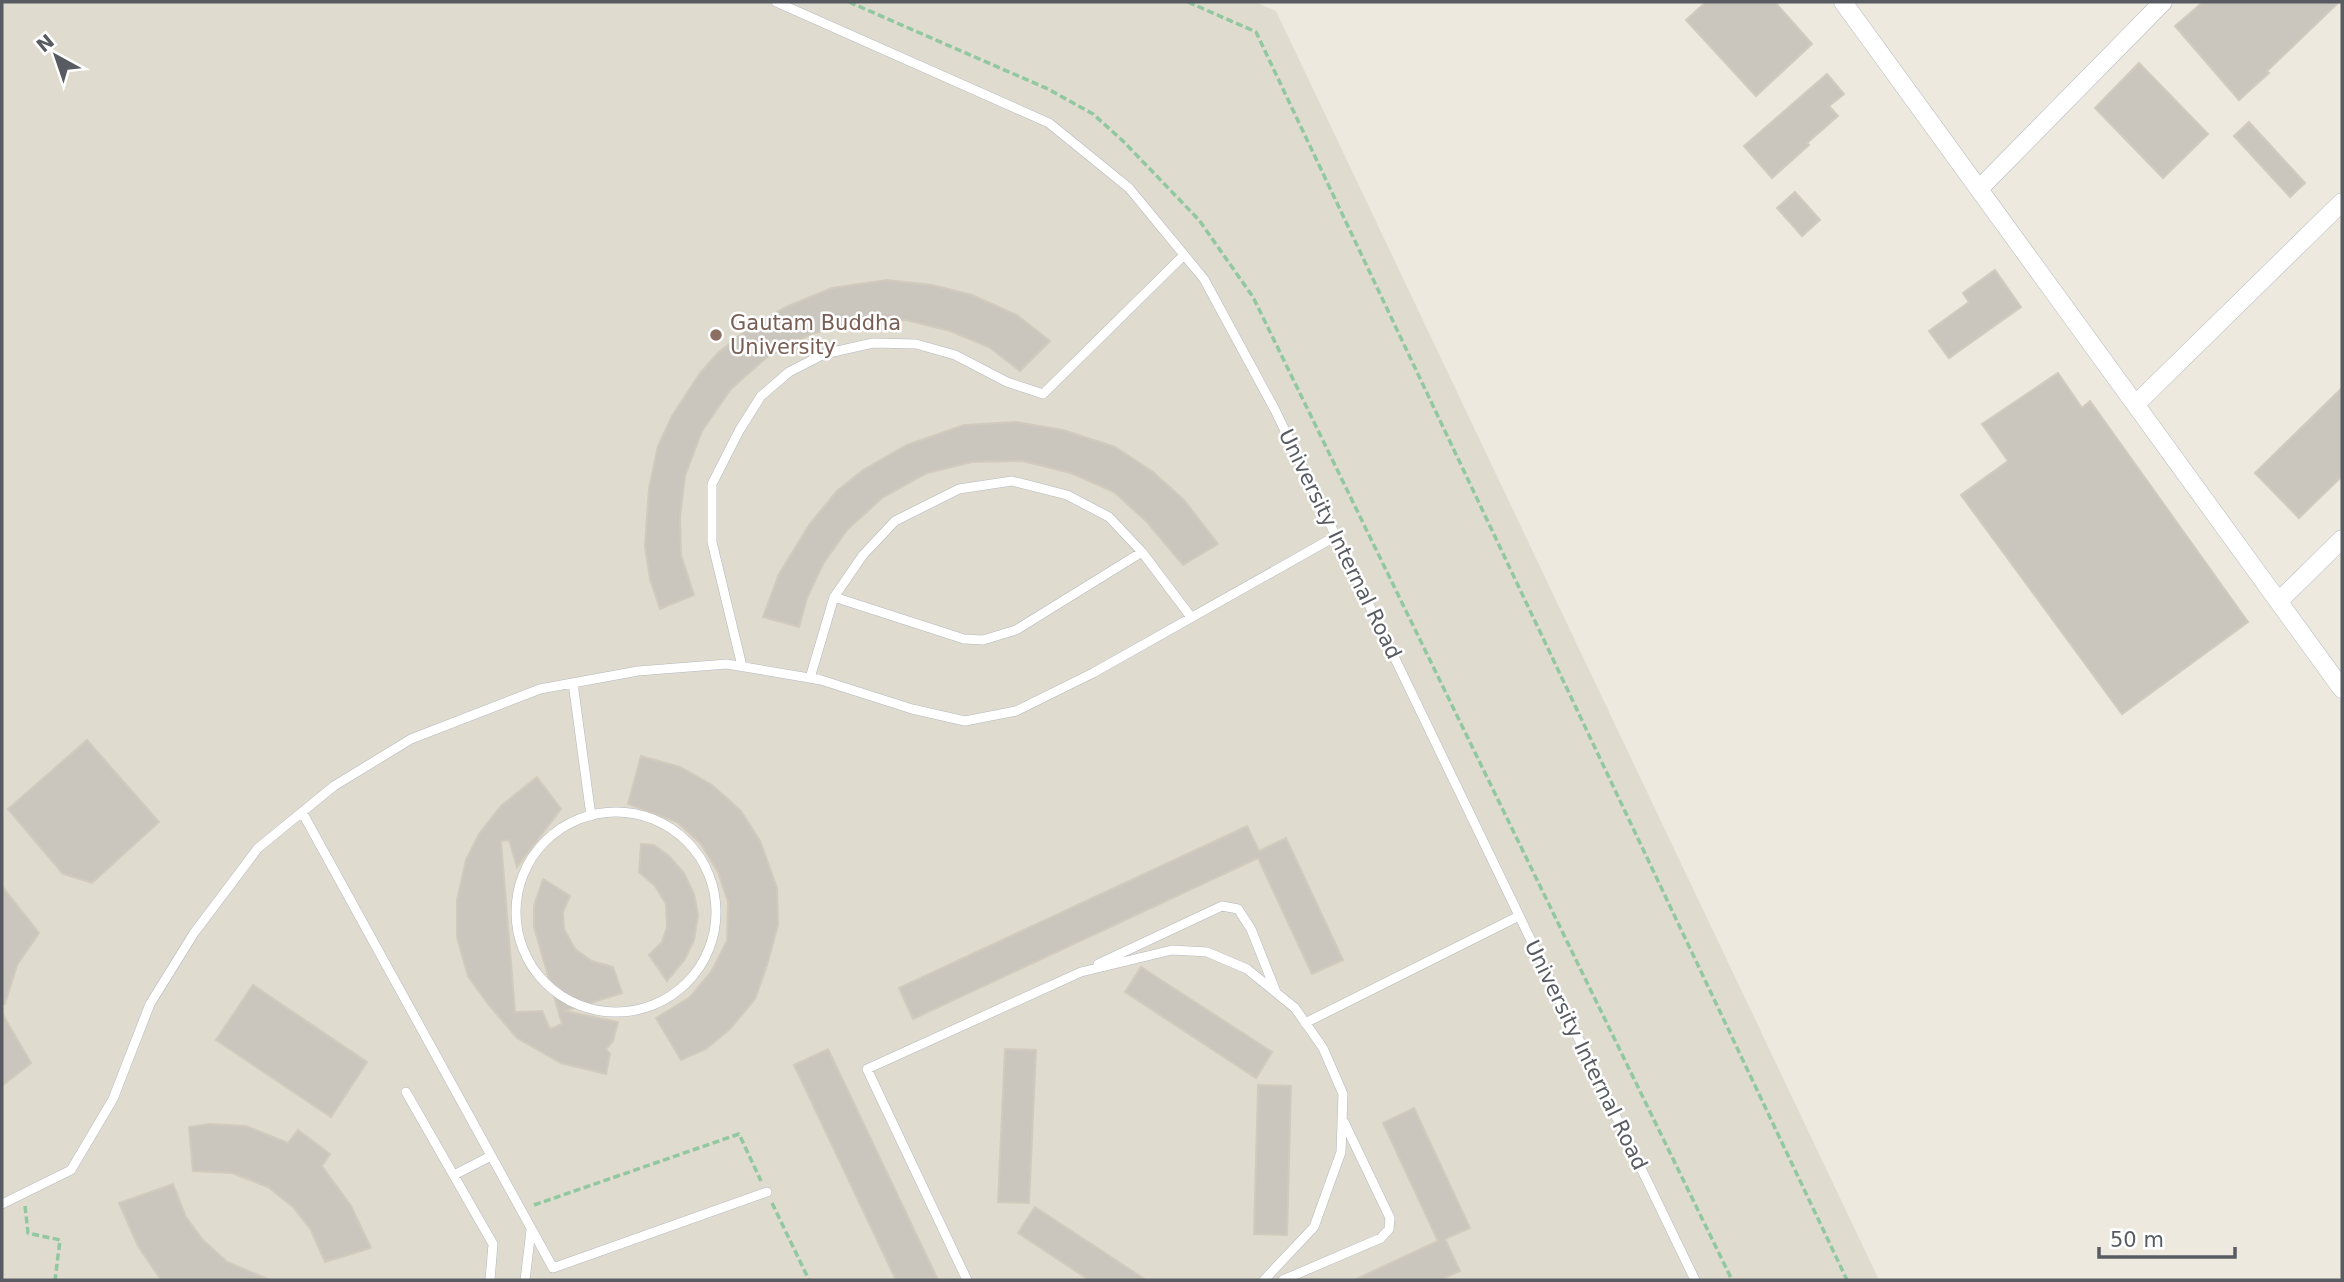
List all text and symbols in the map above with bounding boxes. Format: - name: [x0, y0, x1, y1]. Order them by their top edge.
- north arrow: [21, 21, 91, 91]
- text: N: [32, 29, 58, 57]
- place label: Gautam Buddha University: [730, 311, 901, 359]
- marker: Gautam Buddha University: [708, 327, 724, 343]
- street label: University Internal Road: [1274, 425, 1406, 663]
- street label: University Internal Road: [1520, 936, 1652, 1174]
- scale bar: [2099, 1216, 2236, 1260]
- text: 50 m: [2110, 1228, 2164, 1252]

